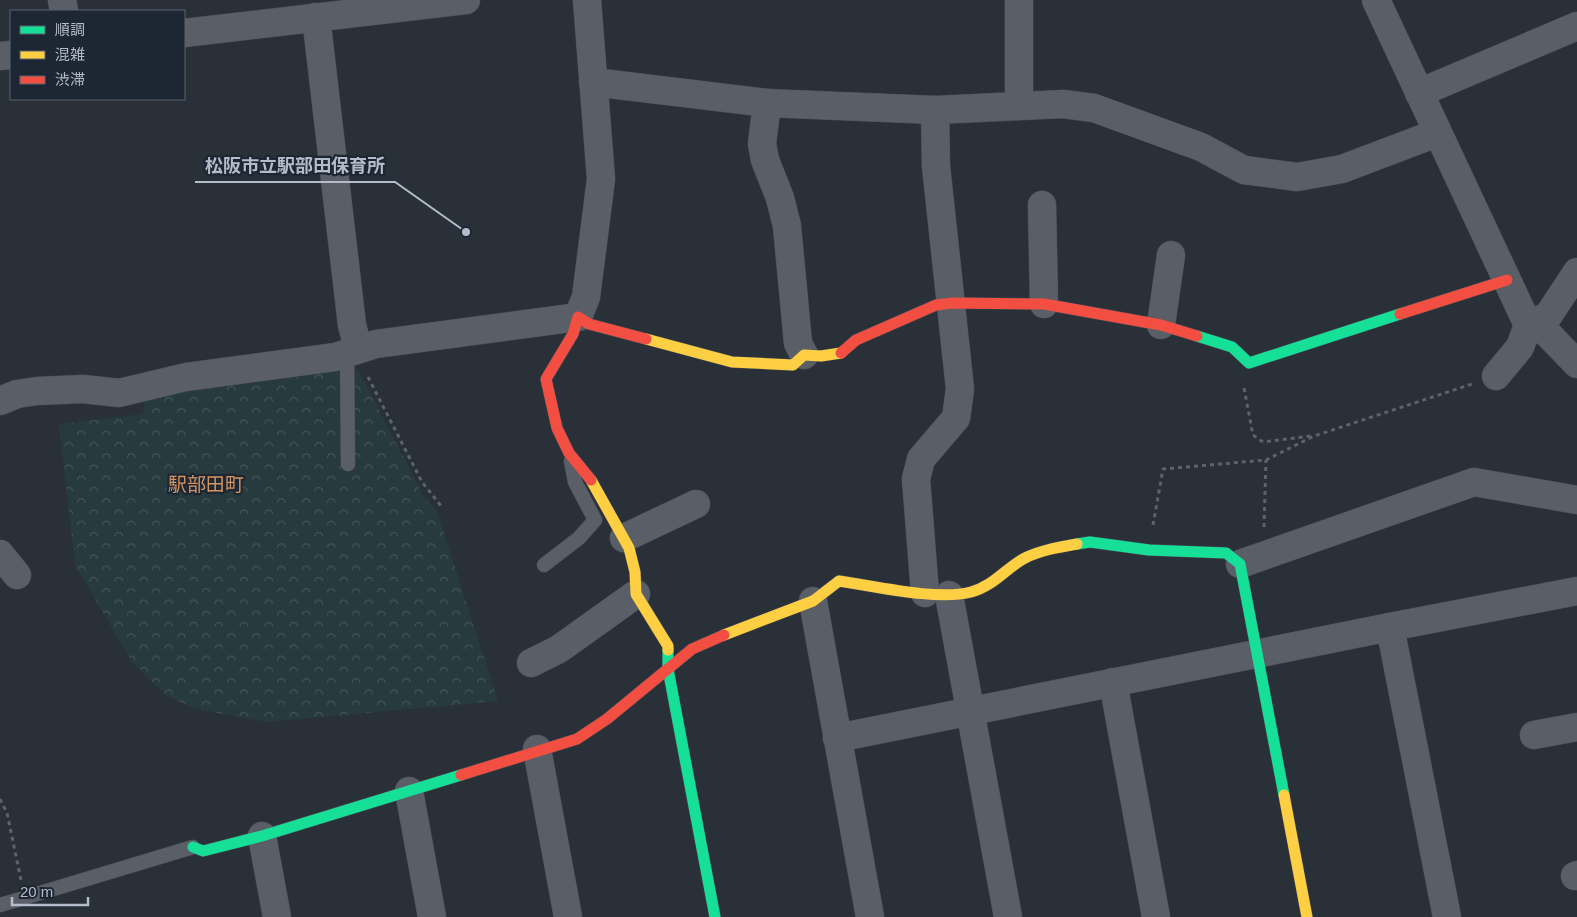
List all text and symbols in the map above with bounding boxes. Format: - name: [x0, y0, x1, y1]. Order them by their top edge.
- legend: [10, 10, 185, 100]
- text: 順調: [55, 21, 85, 38]
- text: 混雑: [55, 46, 85, 63]
- text: 渋滞: [55, 71, 85, 88]
- callout: 松阪市立駅部田保育所: [195, 149, 395, 182]
- text: 松阪市立駅部田保育所: [205, 156, 385, 176]
- district label: 駅部田町: [168, 474, 244, 495]
- scale bar: [12, 874, 89, 906]
- text: 20 m: [20, 883, 53, 900]

